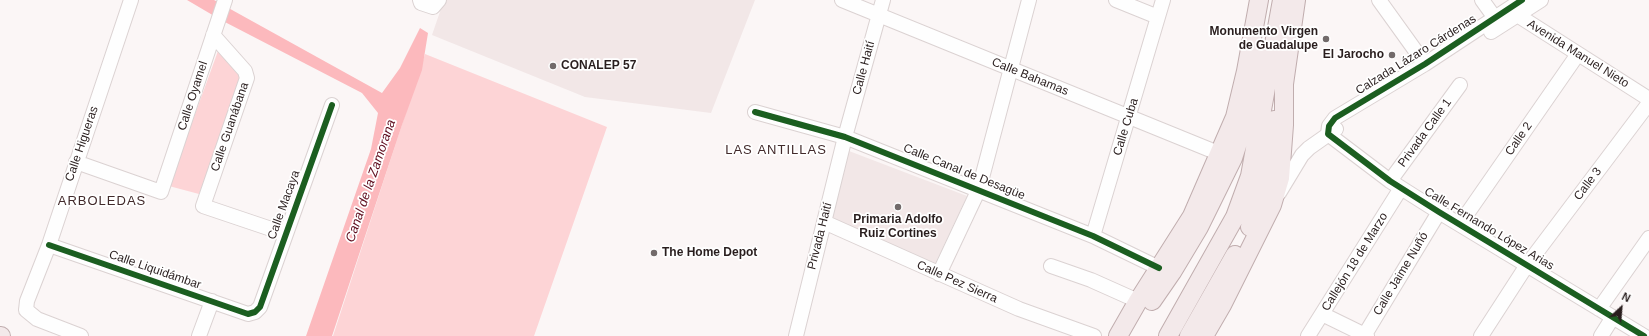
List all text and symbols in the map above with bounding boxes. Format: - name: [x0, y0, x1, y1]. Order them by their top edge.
- street label: Calzada Lázaro Cárdenas: [1353, 12, 1479, 98]
- street label: Avenida Manuel Nieto: [1524, 17, 1632, 91]
- place label: Monumento Virgen de Guadalupe: [1210, 25, 1318, 53]
- marker: Monumento Virgen de Guadalupe: [1321, 34, 1331, 44]
- street label: Calle Haití: [850, 39, 878, 97]
- place label: El Jarocho: [1323, 48, 1384, 62]
- marker: El Jarocho: [1387, 50, 1397, 60]
- street label: Calle Bahamas: [990, 55, 1070, 99]
- place label: CONALEP 57: [561, 59, 636, 73]
- street label: Calle Oyamel: [175, 60, 211, 132]
- marker: CONALEP 57: [548, 61, 558, 71]
- street label: Calle Guanábana: [208, 80, 252, 174]
- street label: Privada Calle 1: [1395, 96, 1455, 170]
- street label: Calle Cuba: [1110, 97, 1142, 157]
- street label: Calle Higueras: [62, 104, 102, 184]
- water label: Canal de la Zamorana: [343, 118, 399, 244]
- street label: Calle 2: [1502, 120, 1536, 158]
- street label: Calle Canal de Desagüe: [901, 141, 1027, 203]
- district label: LAS ANTILLAS: [725, 142, 827, 158]
- street label: Calle 3: [1571, 165, 1605, 203]
- street label: Calle Macaya: [265, 168, 303, 242]
- street label: Calle Fernando López Arias: [1422, 185, 1556, 273]
- district label: ARBOLEDAS: [58, 193, 146, 209]
- street label: Privada Haití: [805, 201, 835, 271]
- marker: Primaria Adolfo Ruiz Cortines: [893, 202, 903, 212]
- street label: Callejón 18 de Marzo: [1319, 210, 1391, 314]
- place label: Primaria Adolfo Ruiz Cortines: [853, 213, 943, 241]
- street label: Calle Jaime Nuñó: [1370, 230, 1432, 318]
- place label: The Home Depot: [662, 246, 757, 260]
- street label: Calle Liquidámbar: [107, 247, 203, 293]
- marker: The Home Depot: [649, 248, 659, 258]
- street label: Calle Pez Sierra: [914, 258, 1000, 306]
- north arrow: [1601, 288, 1641, 328]
- text: N: [1620, 290, 1632, 304]

